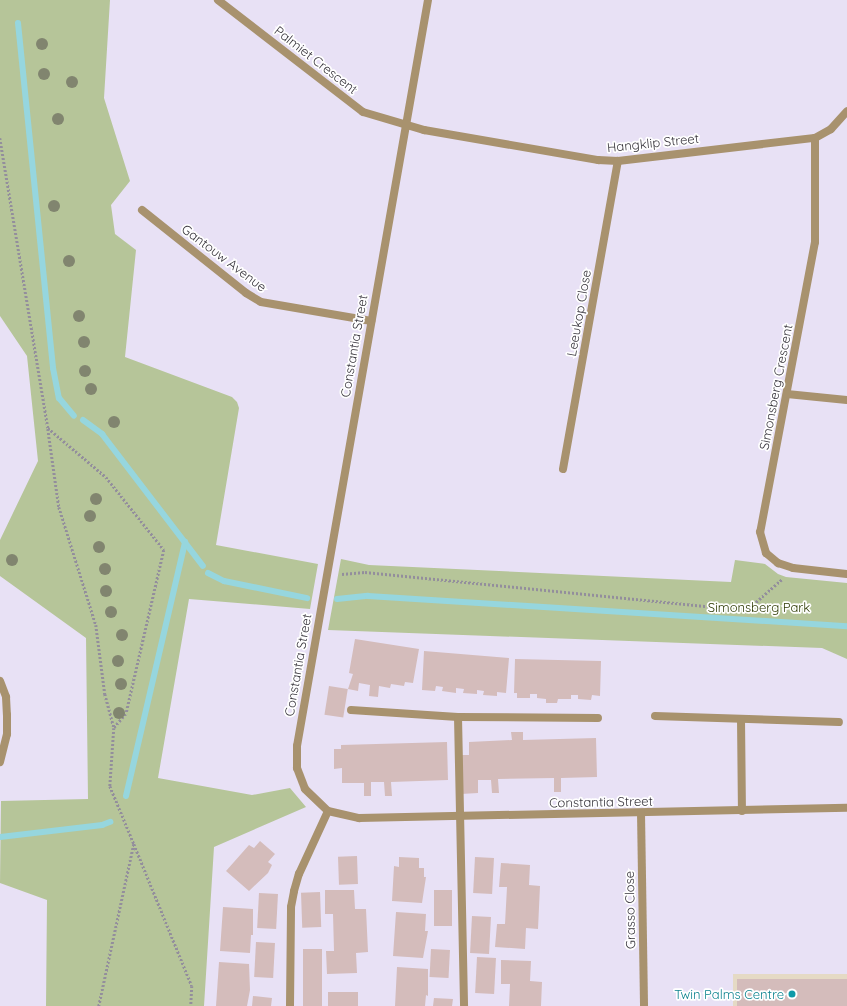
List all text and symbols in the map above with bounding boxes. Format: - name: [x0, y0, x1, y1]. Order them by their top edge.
- street label: Palmiet Crescent: [271, 23, 361, 97]
- street label: Hangklip Street: [606, 130, 700, 156]
- street label: Gantouw Avenue: [179, 221, 269, 295]
- street label: Leeukop Close: [564, 269, 594, 357]
- street label: Constantia Street: [337, 293, 371, 399]
- street label: Simonsberg Crescent: [756, 323, 796, 451]
- park label: Simonsberg Park: [708, 599, 810, 615]
- street label: Constantia Street: [281, 612, 315, 718]
- street label: Constantia Street: [549, 793, 653, 811]
- street label: Grasso Close: [622, 871, 638, 949]
- place label: Twin Palms Centre: [674, 986, 784, 1002]
- marker: Twin Palms Centre: [787, 989, 797, 999]

